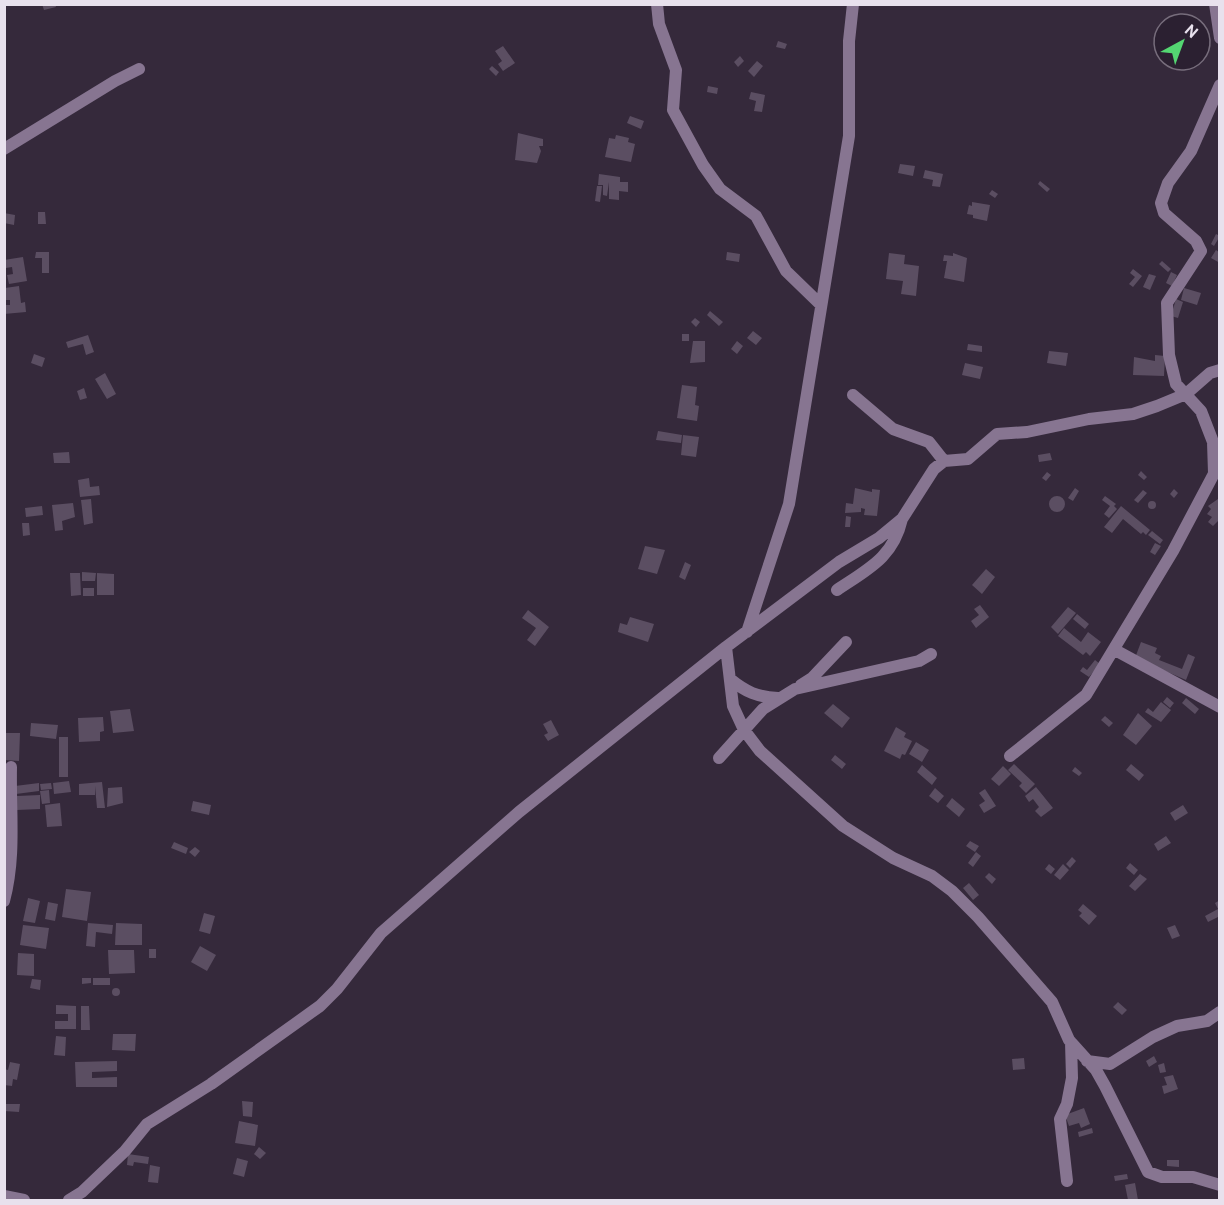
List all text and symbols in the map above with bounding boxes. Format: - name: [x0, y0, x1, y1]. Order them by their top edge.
- north arrow: [1152, 12, 1212, 72]
- text: N: [1180, 21, 1201, 44]

